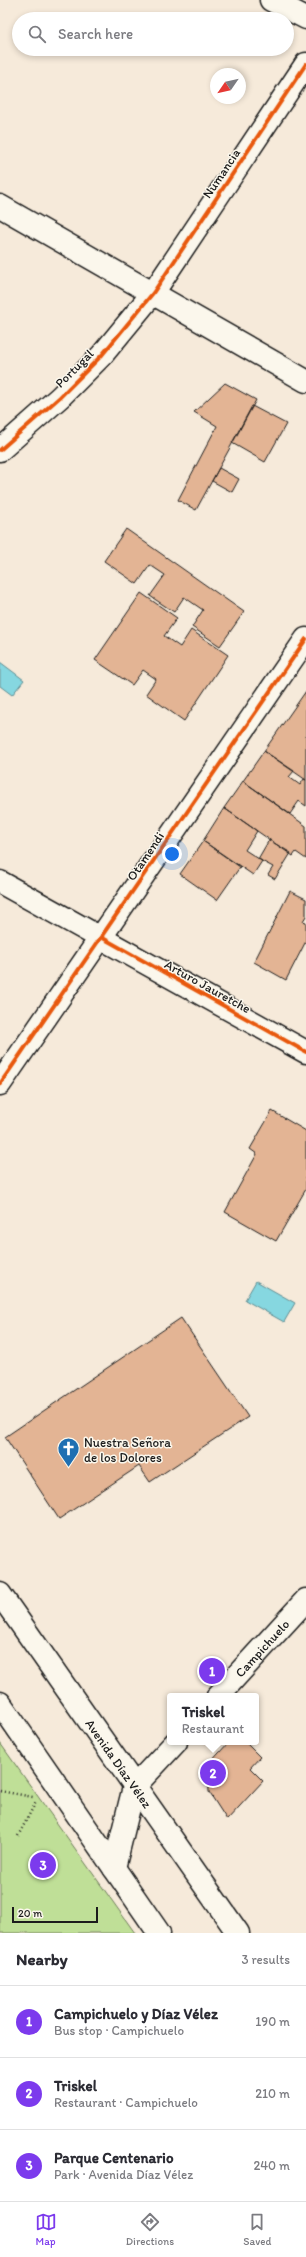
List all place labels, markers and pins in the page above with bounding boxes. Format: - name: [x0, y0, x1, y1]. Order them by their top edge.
- place label: Nuestra Señora de los Dolores: [84, 1435, 171, 1465]
- church icon: Nuestra Señora de los Dolores: [56, 1436, 82, 1469]
- pin: 1: [199, 1656, 225, 1686]
- pin: 2: [200, 1758, 226, 1788]
- pin: 3: [30, 1850, 56, 1880]

